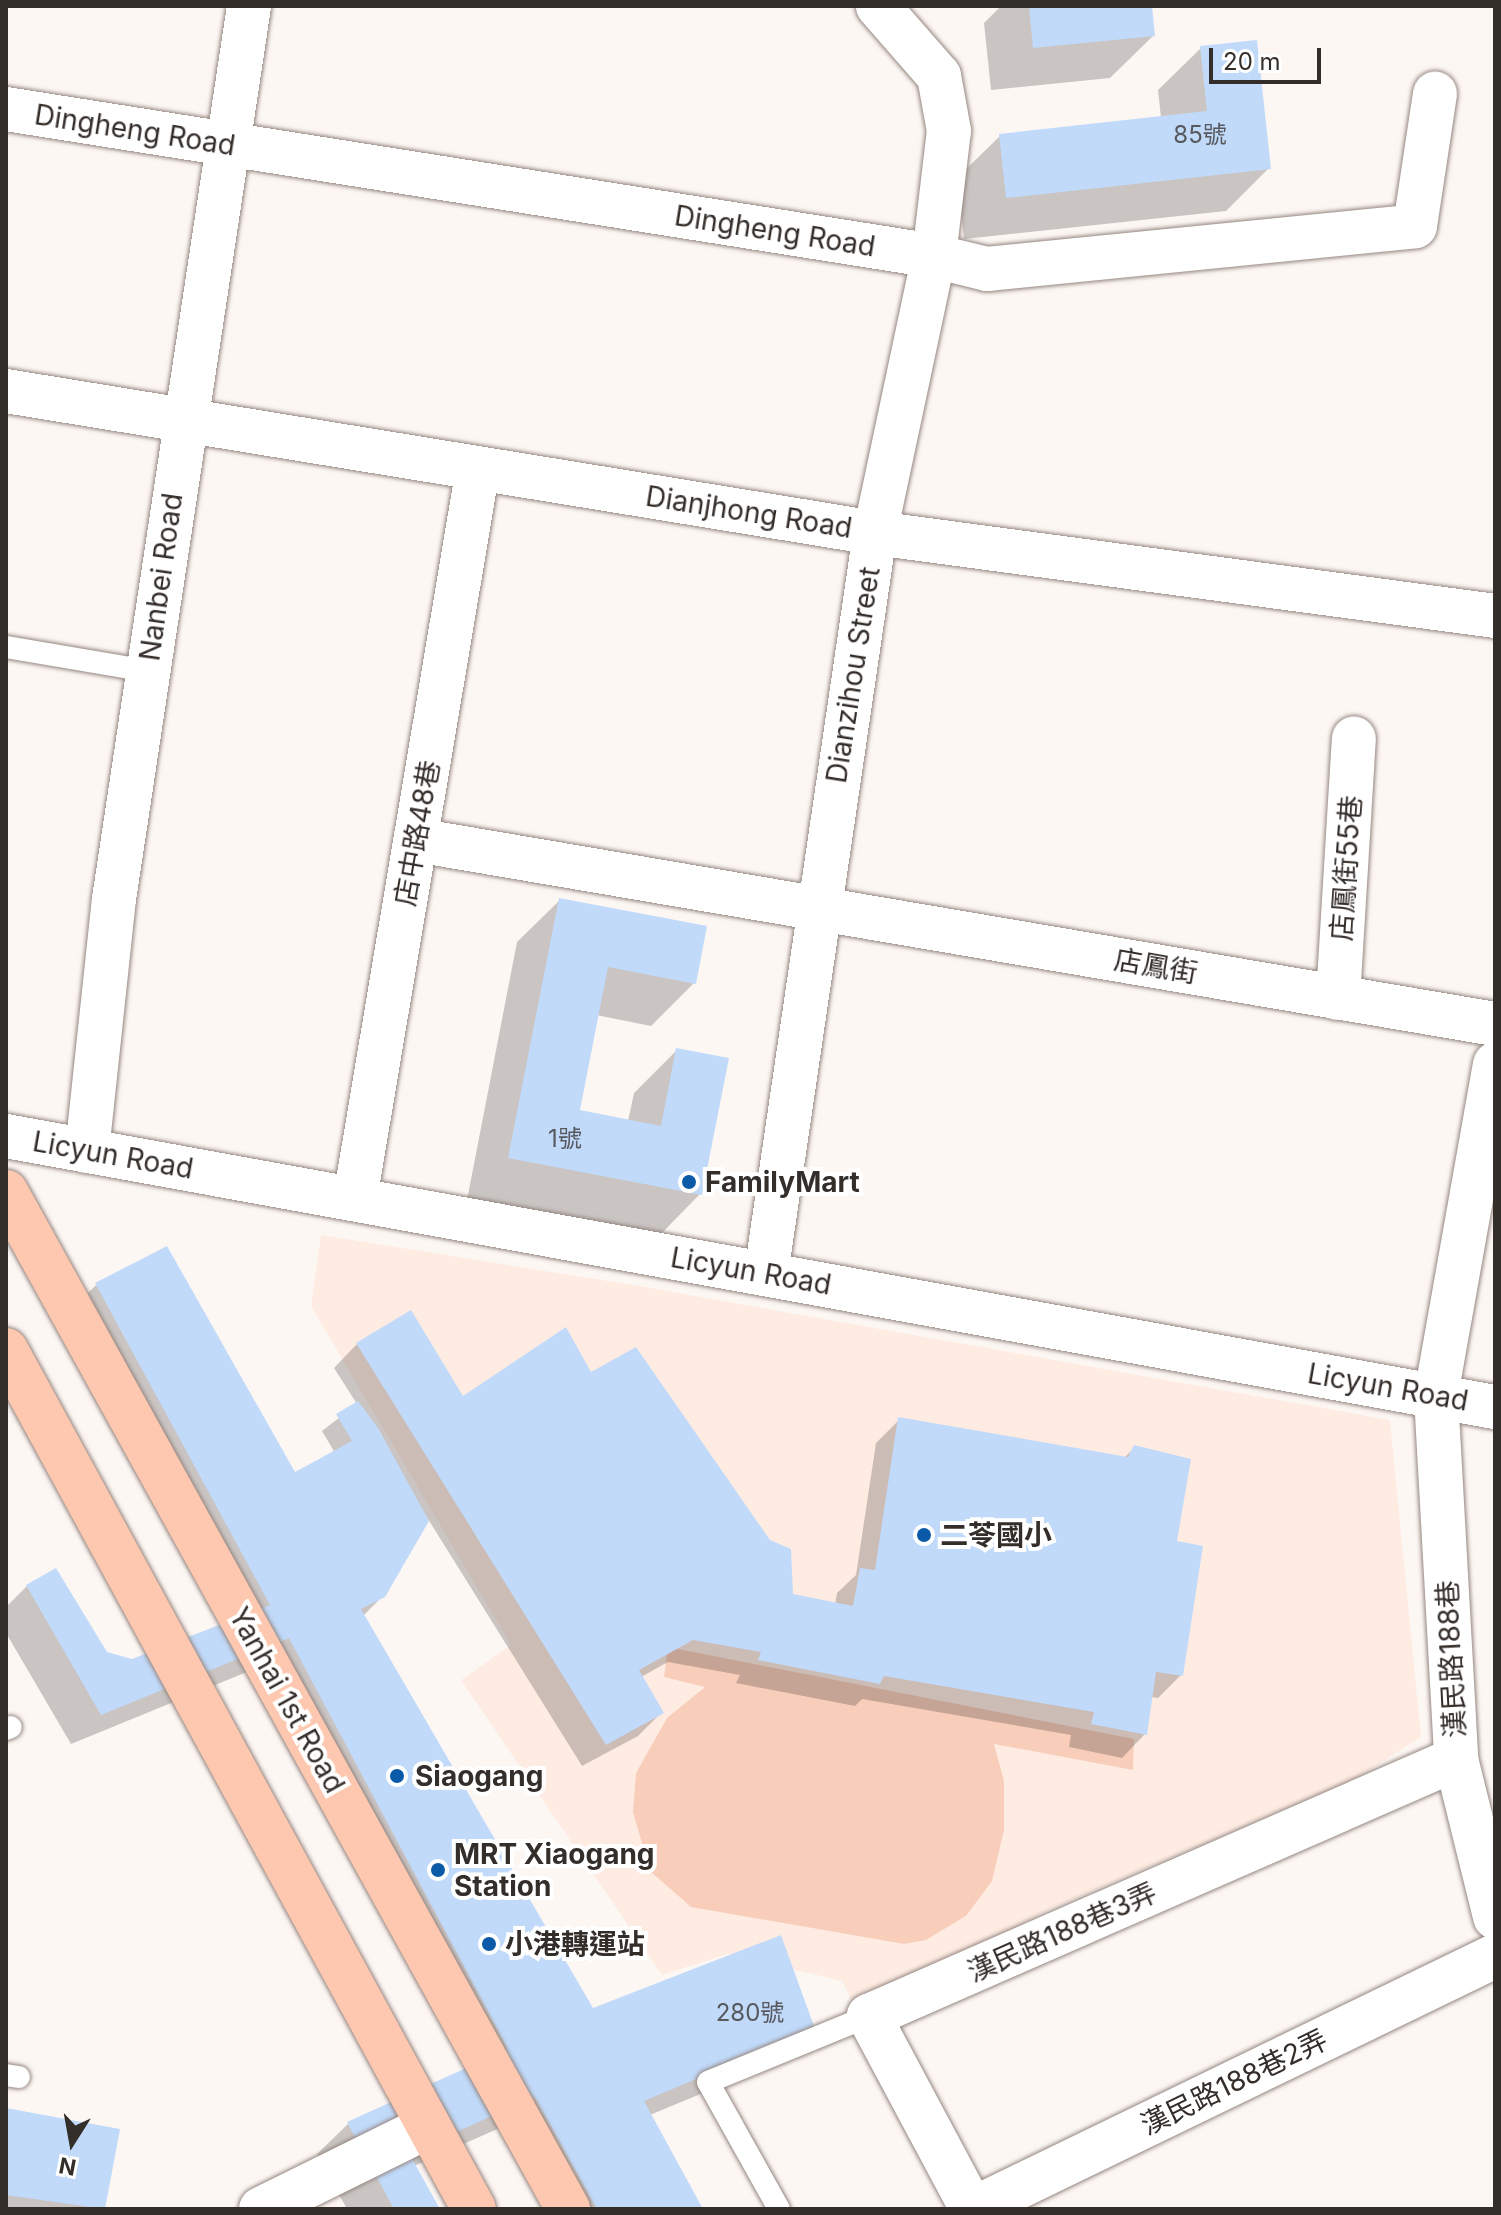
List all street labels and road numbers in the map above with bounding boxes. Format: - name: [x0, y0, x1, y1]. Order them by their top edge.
- street label: Dingheng Road: [32, 98, 238, 162]
- street label: Dingheng Road: [672, 199, 878, 263]
- street label: Dianjhong Road: [643, 479, 855, 545]
- street label: Nanbei Road: [133, 491, 189, 663]
- street label: Dianzihou Street: [819, 565, 887, 785]
- street label: 店中路48巷: [388, 757, 446, 909]
- street label: 店鳳街55巷: [1324, 794, 1368, 942]
- street label: 店鳳街: [1112, 942, 1200, 990]
- street label: Licyun Road: [30, 1124, 196, 1186]
- street label: Licyun Road: [668, 1240, 834, 1302]
- street label: Licyun Road: [1305, 1356, 1471, 1418]
- street label: 漢民路188巷: [1430, 1579, 1472, 1739]
- street label: Yanhai 1st Road: [222, 1601, 352, 1799]
- street label: 漢民路188巷3弄: [962, 1875, 1162, 1989]
- street label: 漢民路188巷2弄: [1135, 2022, 1333, 2142]

